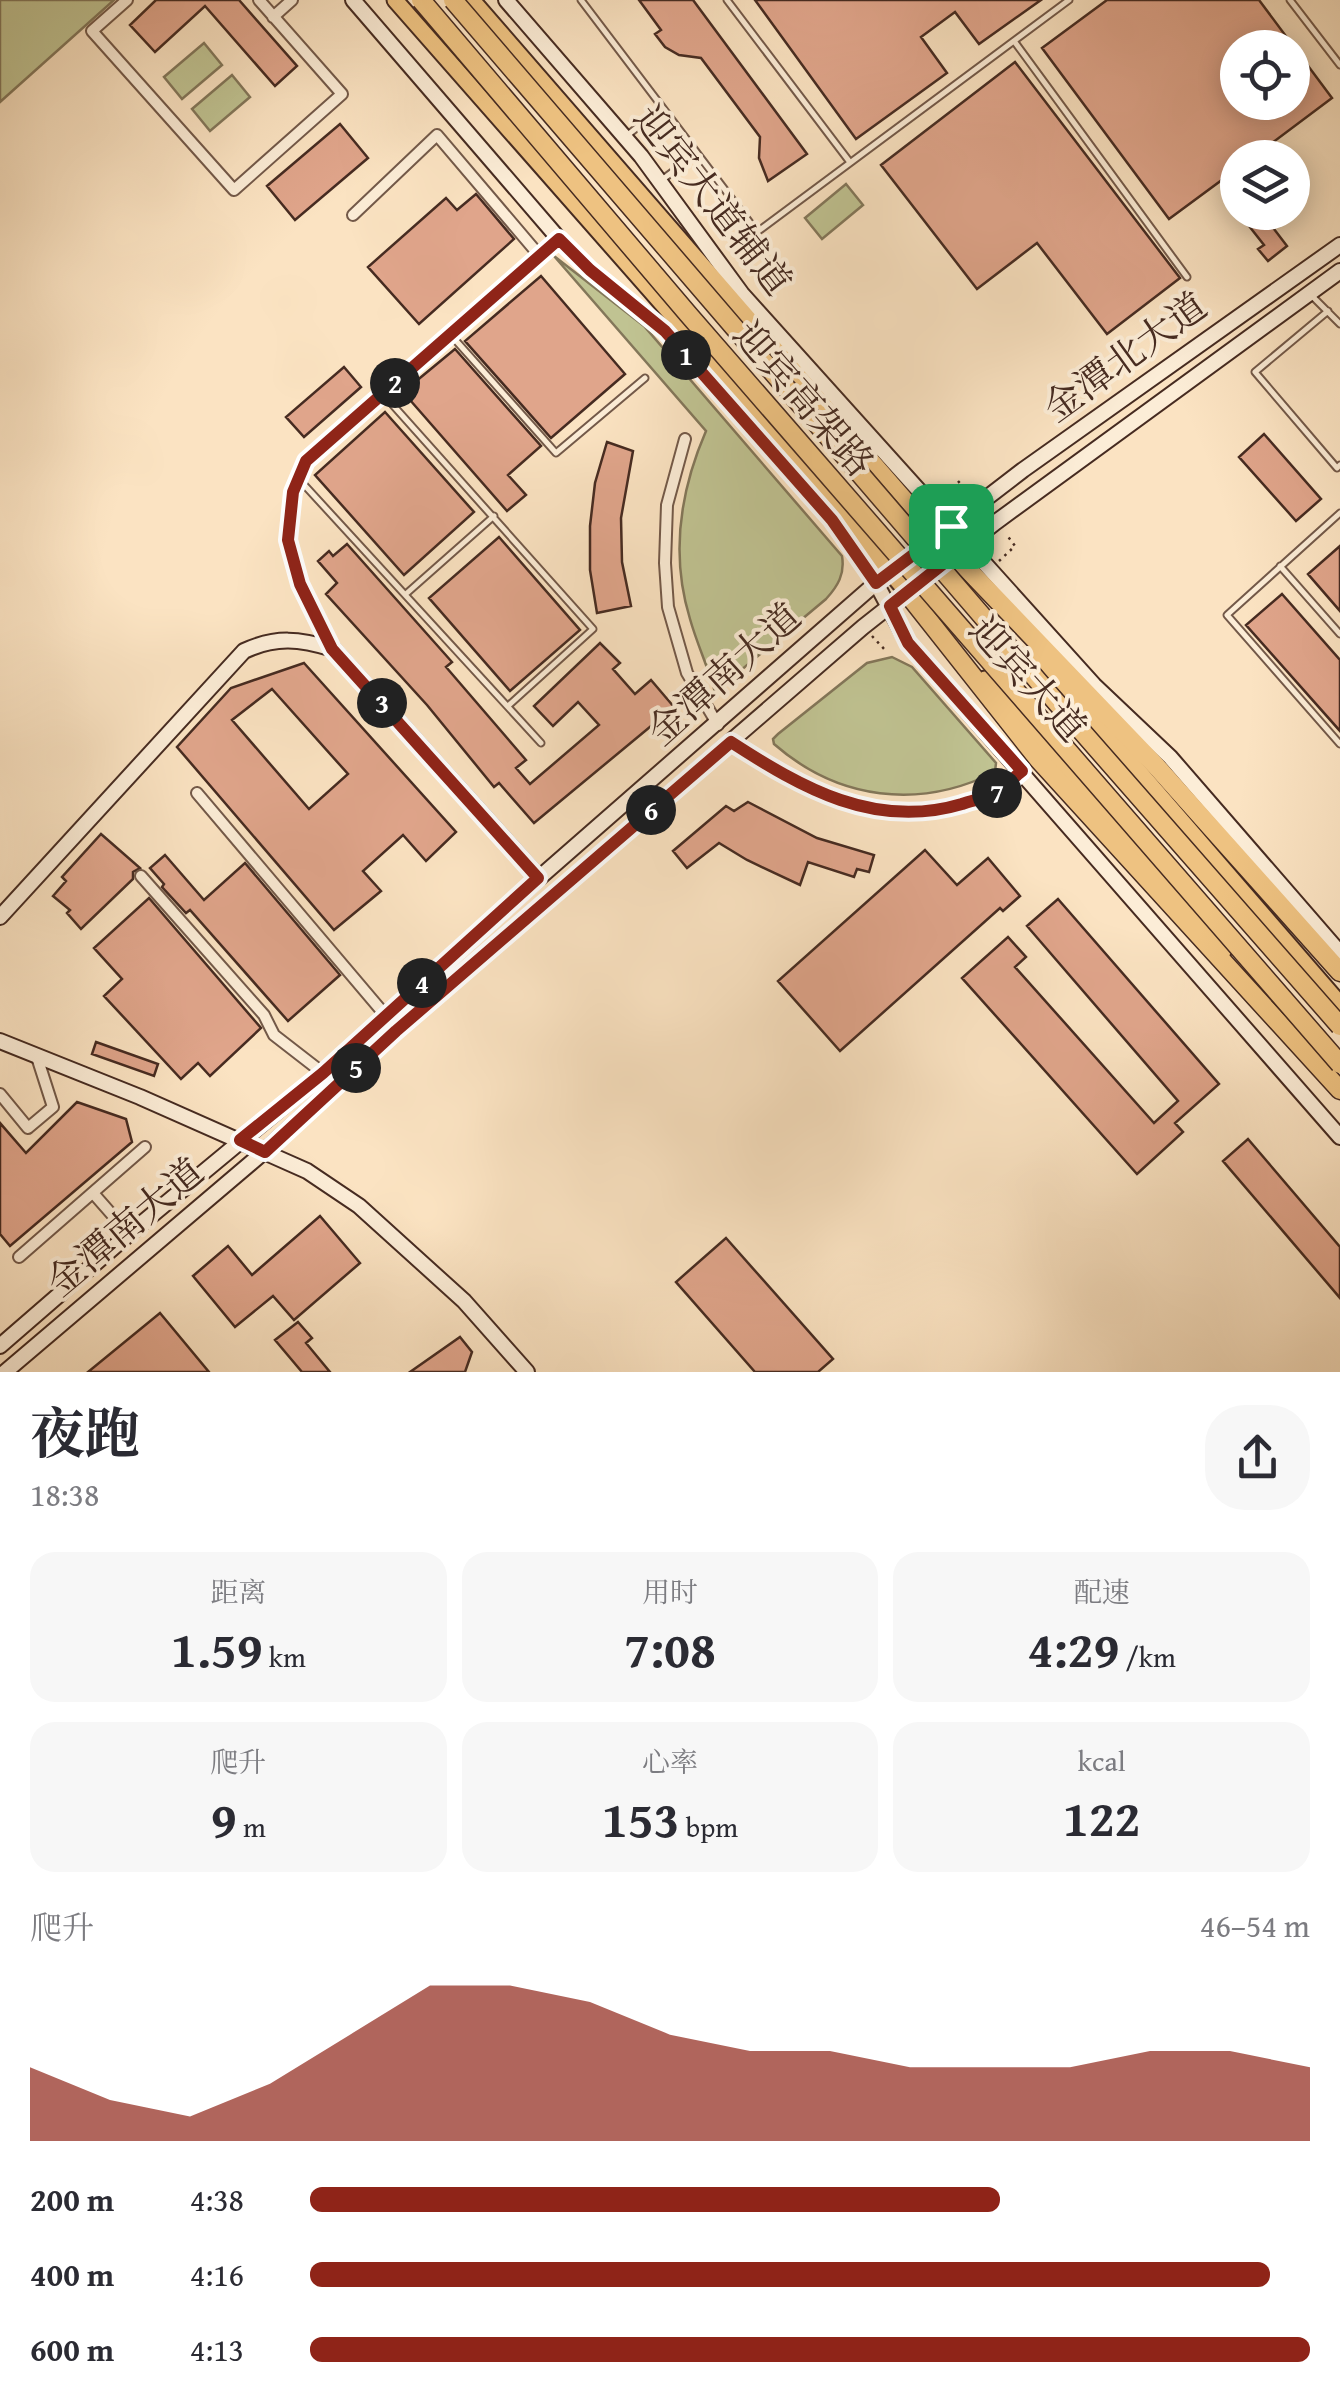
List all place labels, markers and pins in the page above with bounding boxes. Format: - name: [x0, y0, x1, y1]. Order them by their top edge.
- pin: 1: [661, 330, 711, 380]
- pin: 2: [370, 358, 420, 408]
- pin: [909, 484, 994, 569]
- pin: 3: [357, 678, 407, 728]
- pin: 7: [972, 768, 1022, 818]
- pin: 6: [626, 785, 676, 835]
- pin: 4: [397, 958, 447, 1008]
- pin: 5: [331, 1043, 381, 1093]

